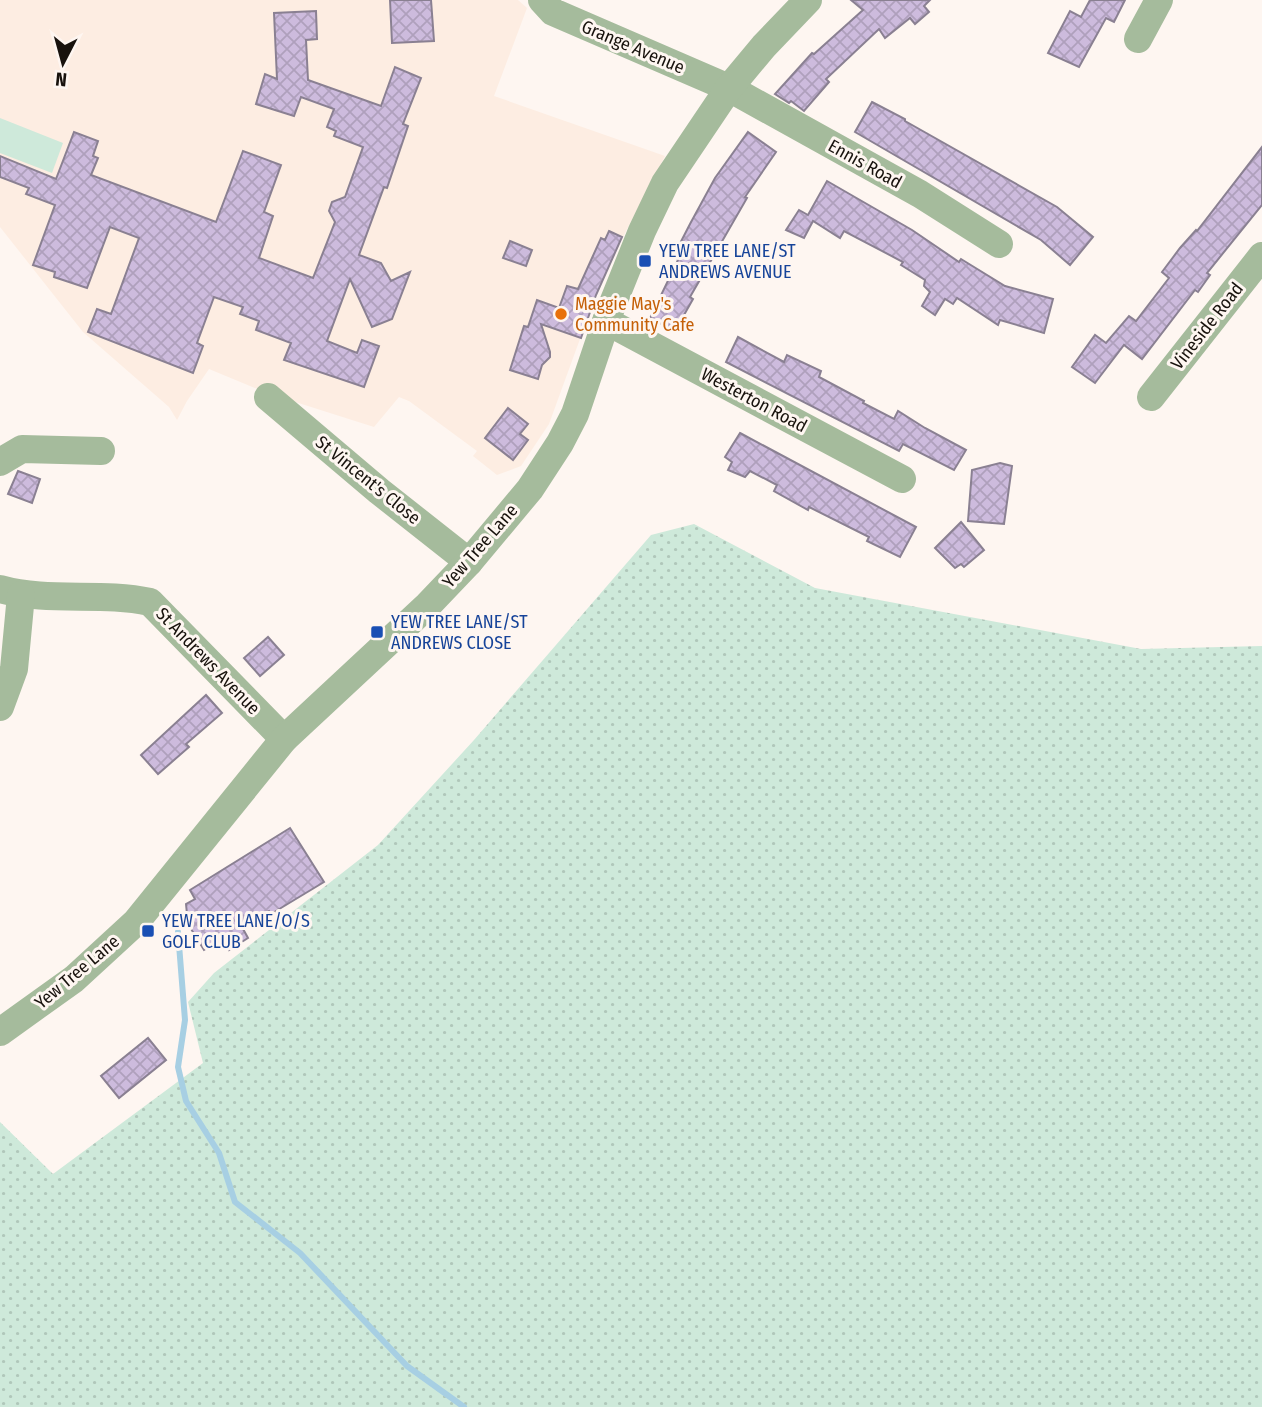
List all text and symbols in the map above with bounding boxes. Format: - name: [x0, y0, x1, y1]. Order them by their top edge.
- street label: Grange Avenue: [578, 15, 688, 79]
- north arrow: [28, 28, 98, 98]
- text: N: [54, 67, 68, 91]
- street label: Ennis Road: [824, 135, 906, 193]
- place label: YEW TREE LANE/ST ANDREWS AVENUE: [659, 240, 796, 283]
- marker: YEW TREE LANE/ST ANDREWS AVENUE: [637, 253, 653, 269]
- street label: Vineside Road: [1166, 278, 1248, 374]
- place label: Maggie May's Community Cafe: [575, 293, 695, 336]
- marker: Maggie May's Community Cafe: [553, 306, 569, 322]
- street label: Westerton Road: [697, 363, 811, 437]
- street label: St Vincent's Close: [311, 431, 425, 529]
- street label: Yew Tree Lane: [438, 500, 522, 592]
- street label: St Andrews Avenue: [151, 603, 265, 719]
- place label: YEW TREE LANE/ST ANDREWS CLOSE: [391, 611, 528, 654]
- marker: YEW TREE LANE/ST ANDREWS CLOSE: [369, 624, 385, 640]
- place label: YEW TREE LANE/O/S GOLF CLUB: [162, 910, 310, 953]
- marker: YEW TREE LANE/O/S GOLF CLUB: [140, 923, 156, 939]
- street label: Yew Tree Lane: [30, 930, 124, 1014]

